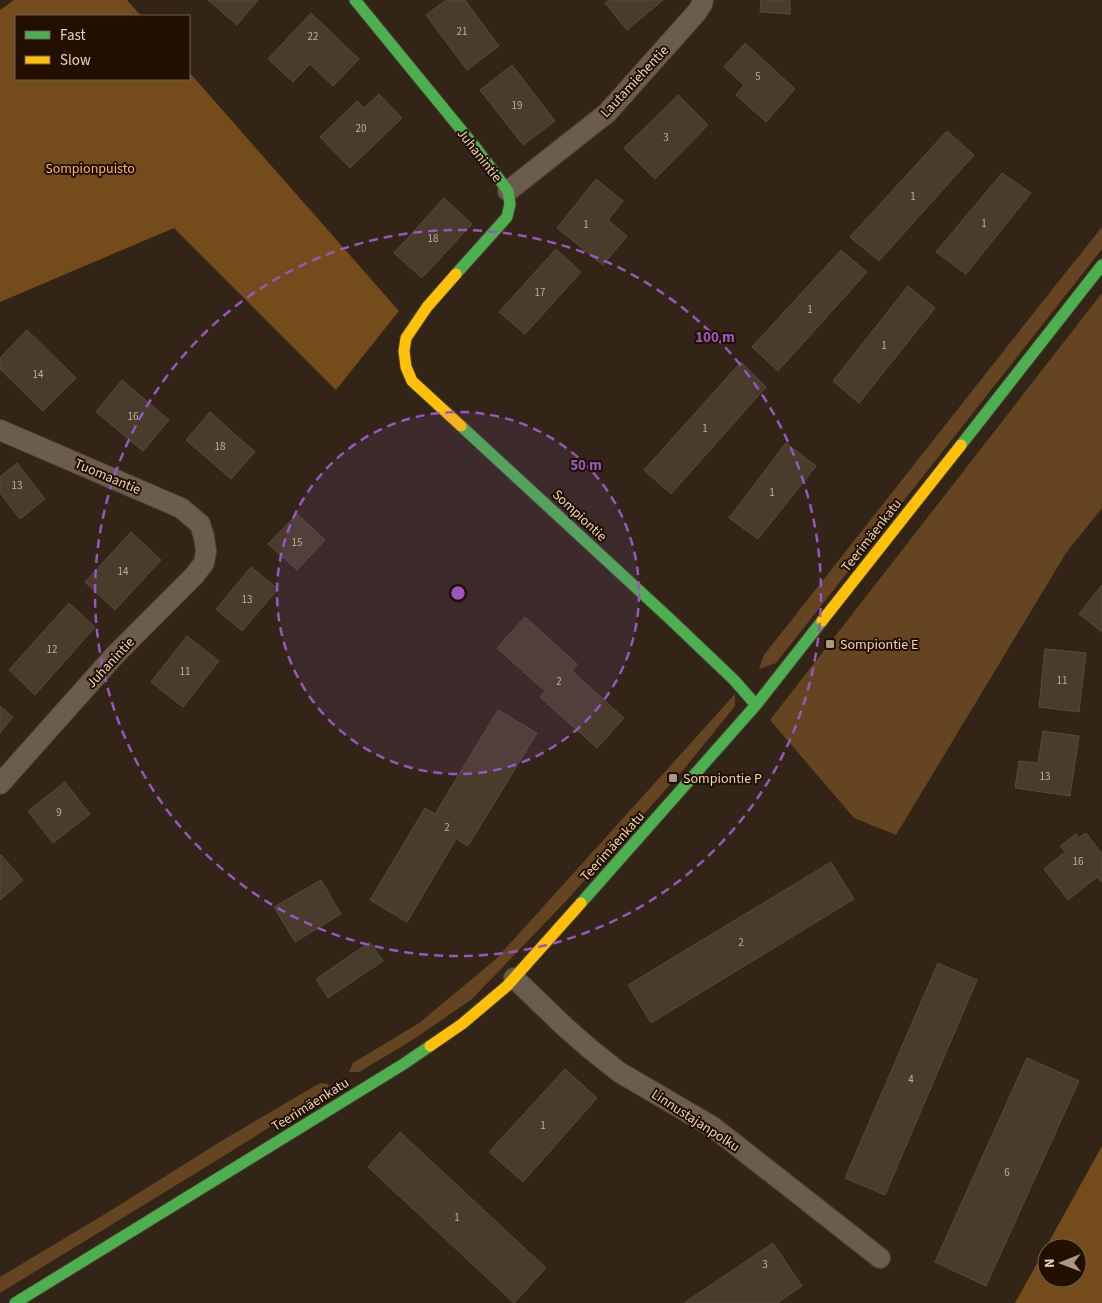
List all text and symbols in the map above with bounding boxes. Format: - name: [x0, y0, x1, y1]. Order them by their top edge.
- legend: [15, 15, 190, 80]
- house number: 21: [457, 24, 467, 39]
- text: Fast: [60, 25, 86, 46]
- house number: 22: [308, 29, 318, 44]
- street label: Lautamiehentie: [596, 41, 674, 122]
- text: Slow: [60, 50, 91, 71]
- house number: 5: [755, 69, 761, 84]
- house number: 19: [512, 98, 522, 113]
- house number: 20: [356, 121, 366, 136]
- street label: Juhanintie: [452, 125, 506, 187]
- house number: 3: [663, 130, 669, 145]
- park label: Sompionpuisto: [45, 159, 135, 179]
- house number: 1: [910, 189, 916, 204]
- house number: 1: [981, 216, 987, 231]
- house number: 1: [583, 217, 589, 232]
- house number: 18: [428, 231, 439, 246]
- house number: 17: [535, 285, 545, 300]
- house number: 1: [807, 302, 813, 317]
- text: 100 m: [695, 327, 735, 348]
- house number: 1: [881, 338, 887, 353]
- house number: 14: [33, 367, 44, 382]
- house number: 16: [128, 409, 139, 424]
- house number: 1: [702, 421, 708, 436]
- house number: 18: [215, 439, 226, 454]
- street label: Tuomaantie: [71, 454, 144, 500]
- text: 50 m: [570, 455, 602, 476]
- house number: 13: [12, 478, 22, 493]
- street label: Sompiontie: [548, 485, 611, 546]
- house number: 1: [769, 485, 775, 500]
- street label: Teerimäenkatu: [837, 495, 907, 576]
- house number: 15: [292, 535, 302, 550]
- house number: 14: [118, 564, 129, 579]
- centre of rings: [449, 584, 467, 602]
- house number: 13: [242, 592, 252, 607]
- street label: Juhanintie: [82, 633, 140, 692]
- place label: Sompiontie E: [840, 635, 918, 655]
- marker: Sompiontie E: [824, 638, 836, 650]
- house number: 12: [47, 642, 57, 657]
- house number: 11: [180, 664, 190, 679]
- house number: 11: [1057, 673, 1067, 688]
- house number: 2: [556, 674, 562, 689]
- place label: Sompiontie P: [683, 769, 762, 789]
- house number: 13: [1040, 769, 1050, 784]
- marker: Sompiontie P: [667, 772, 679, 784]
- house number: 9: [56, 805, 62, 820]
- street label: Teerimäenkatu: [576, 807, 650, 886]
- house number: 2: [444, 820, 450, 835]
- house number: 16: [1073, 854, 1084, 869]
- house number: 2: [738, 935, 744, 950]
- house number: 4: [908, 1072, 914, 1087]
- street label: Teerimäenkatu: [268, 1073, 353, 1137]
- street label: Linnustajanpolku: [647, 1085, 744, 1157]
- house number: 1: [540, 1118, 546, 1133]
- house number: 6: [1004, 1165, 1010, 1180]
- house number: 1: [454, 1210, 460, 1225]
- north arrow: [1037, 1238, 1087, 1288]
- house number: 3: [762, 1257, 768, 1272]
- text: N: [1040, 1258, 1060, 1268]

